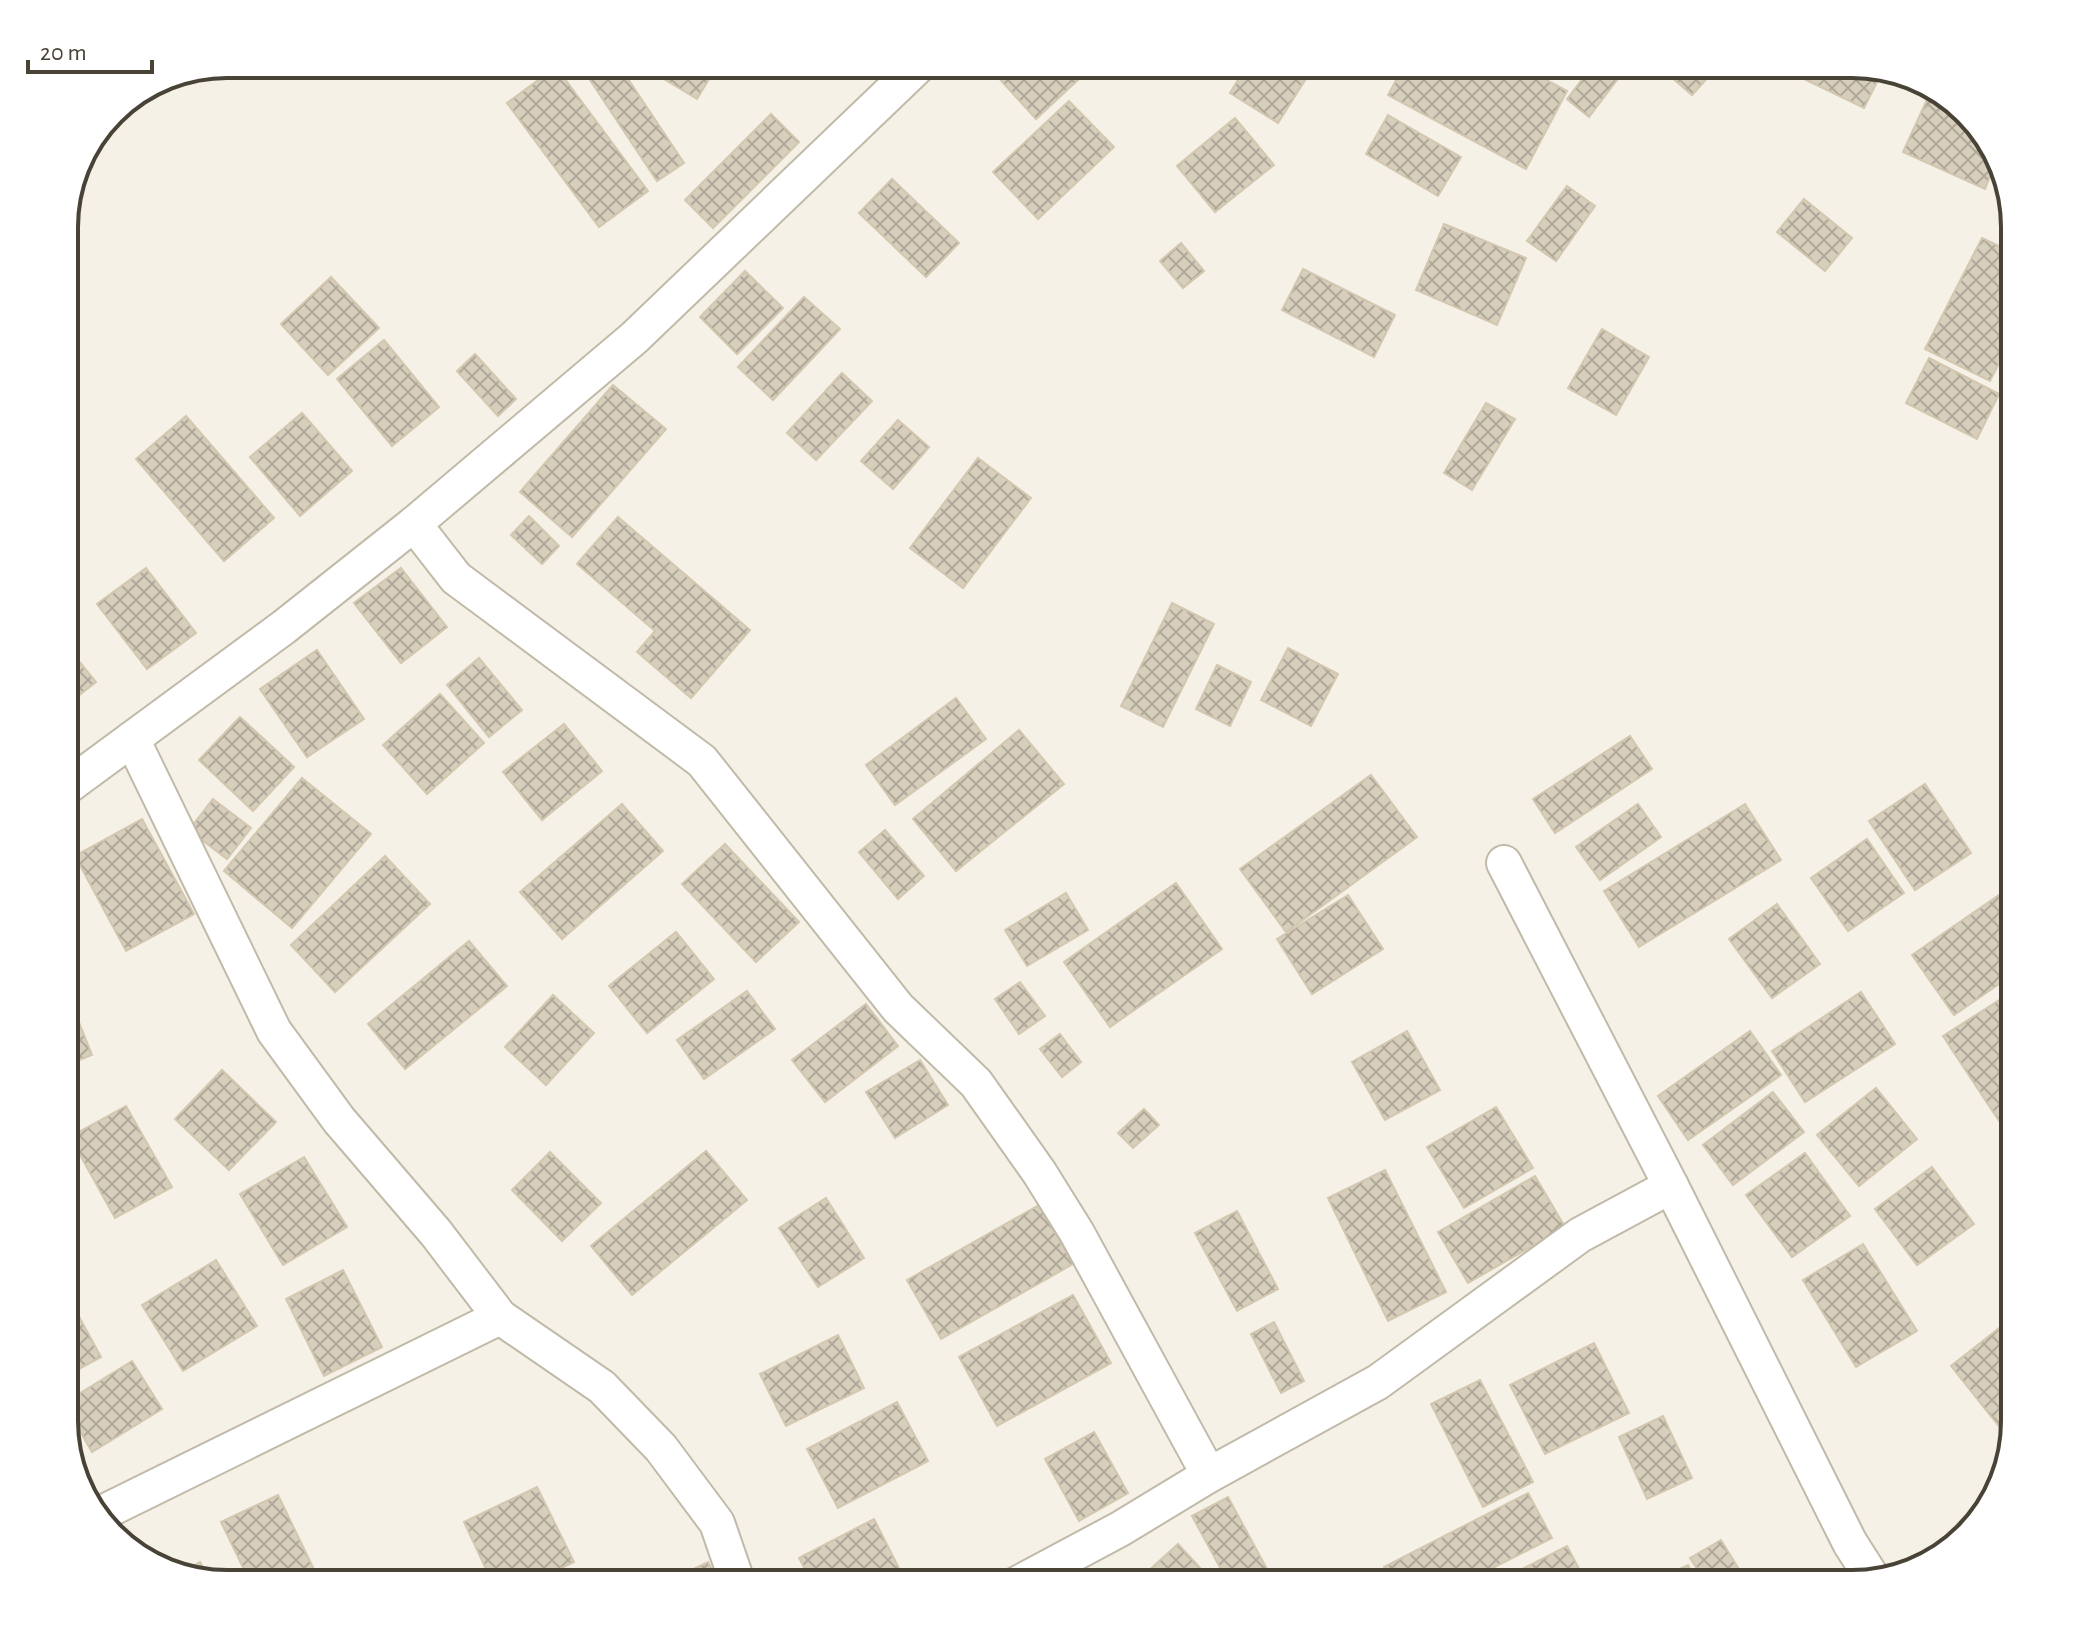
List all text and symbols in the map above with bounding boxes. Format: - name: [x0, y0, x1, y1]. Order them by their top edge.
- scale bar: [28, 24, 152, 74]
- text: 20 m: [40, 41, 87, 65]

